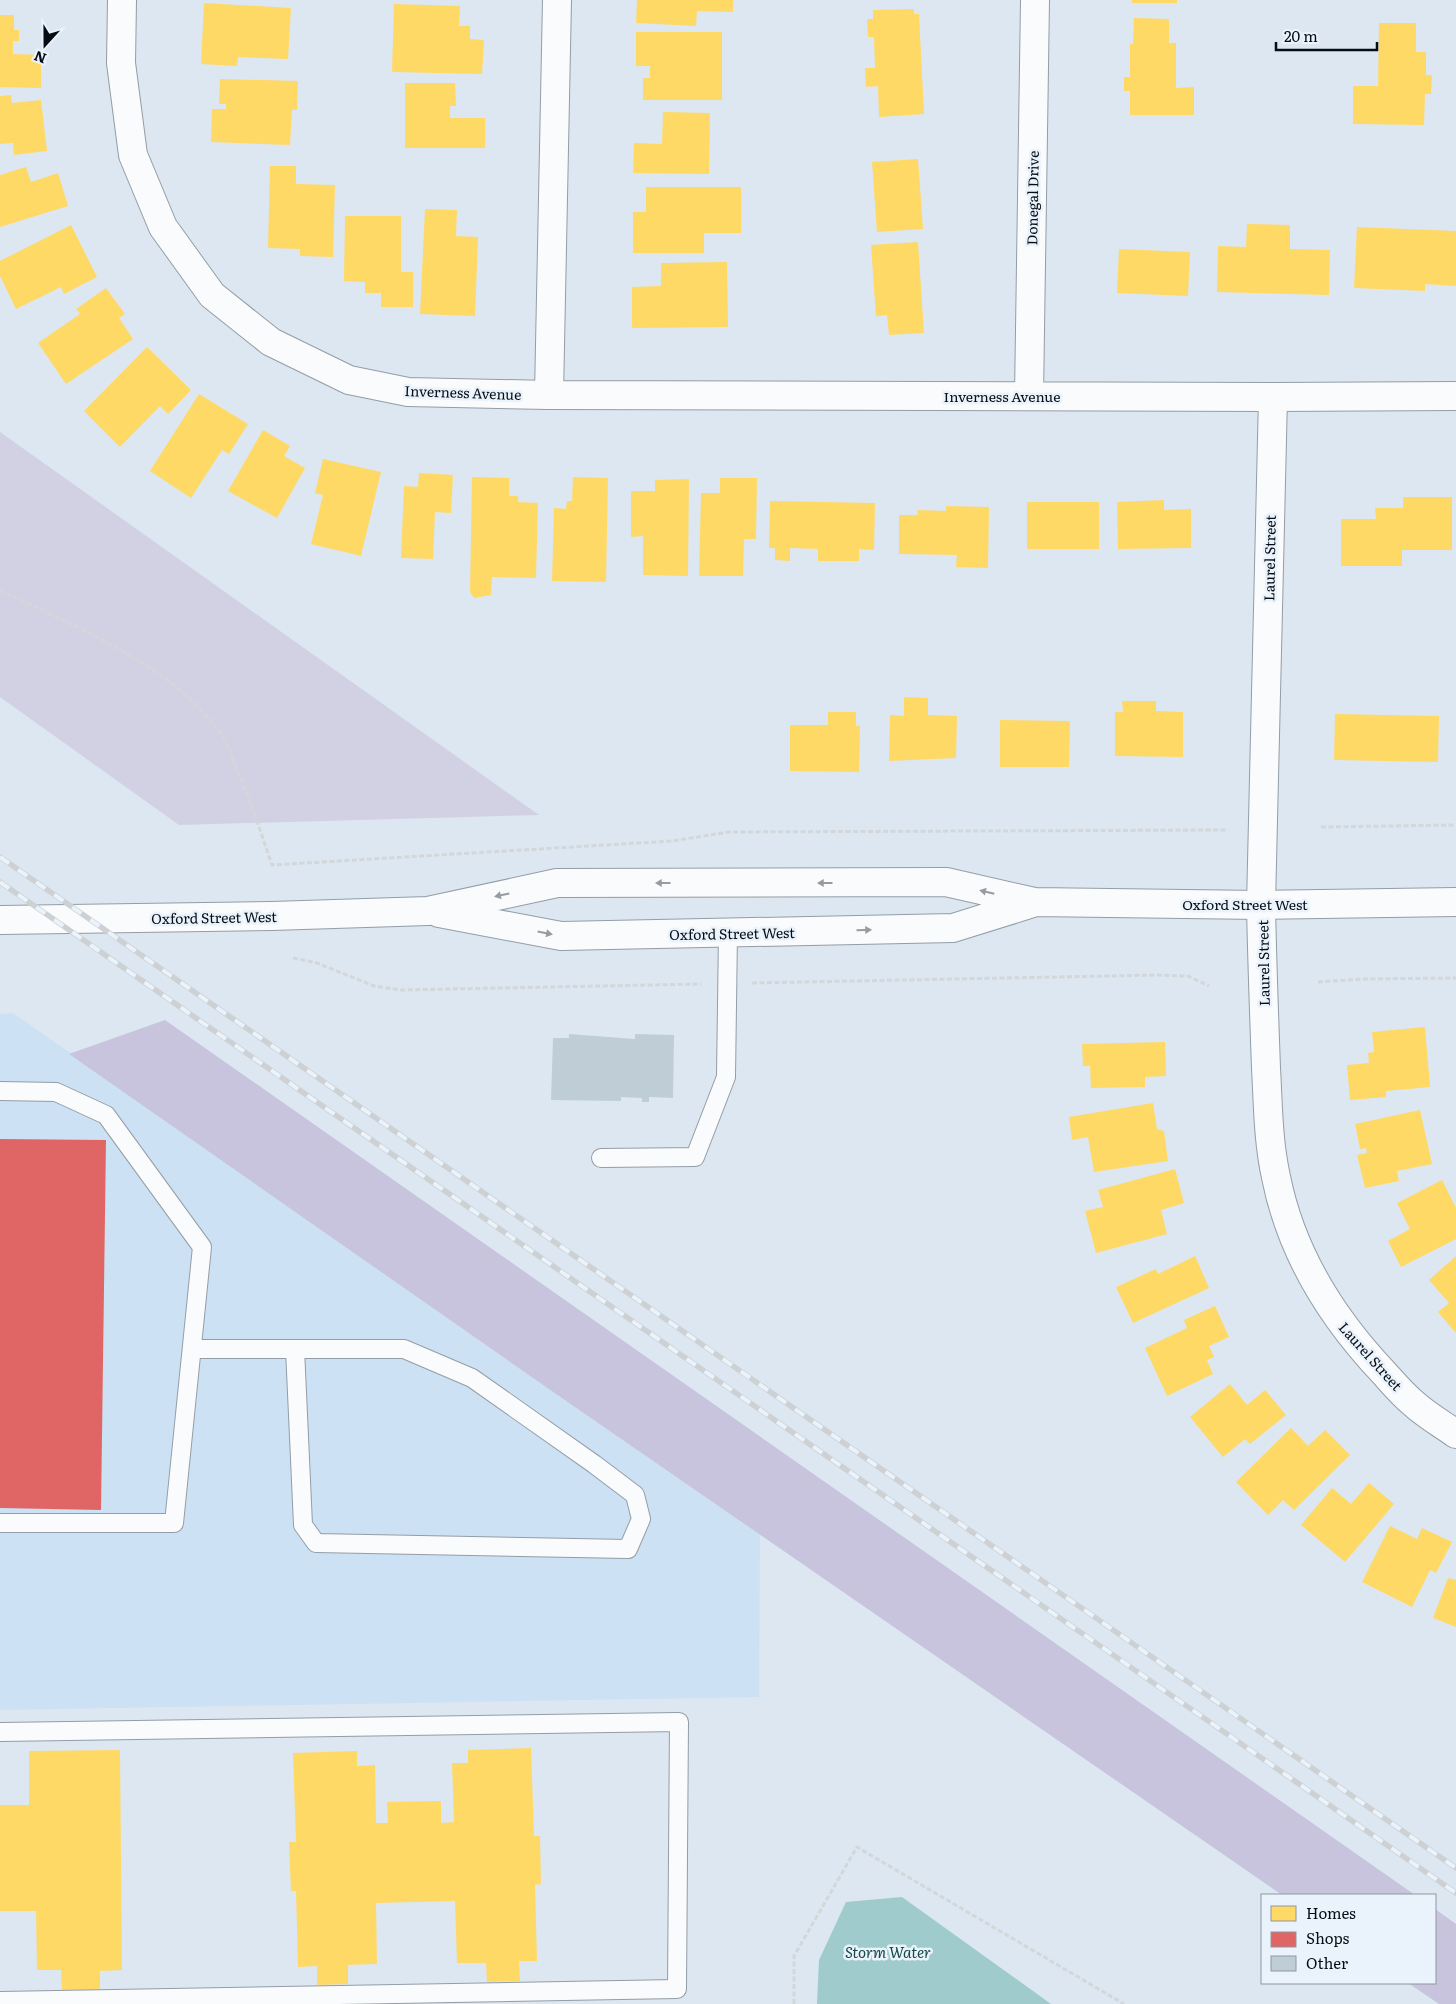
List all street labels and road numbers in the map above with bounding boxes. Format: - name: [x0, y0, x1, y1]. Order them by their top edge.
- street label: Donegal Drive: [1021, 150, 1043, 246]
- street label: Inverness Avenue: [404, 380, 522, 404]
- street label: Inverness Avenue: [944, 386, 1060, 406]
- street label: Laurel Street: [1258, 514, 1280, 601]
- street label: Oxford Street West: [1182, 894, 1308, 914]
- street label: Oxford Street West: [151, 906, 277, 928]
- street label: Laurel Street: [1252, 919, 1274, 1006]
- street label: Oxford Street West: [669, 922, 795, 944]
- street label: Laurel Street: [1335, 1317, 1407, 1395]

